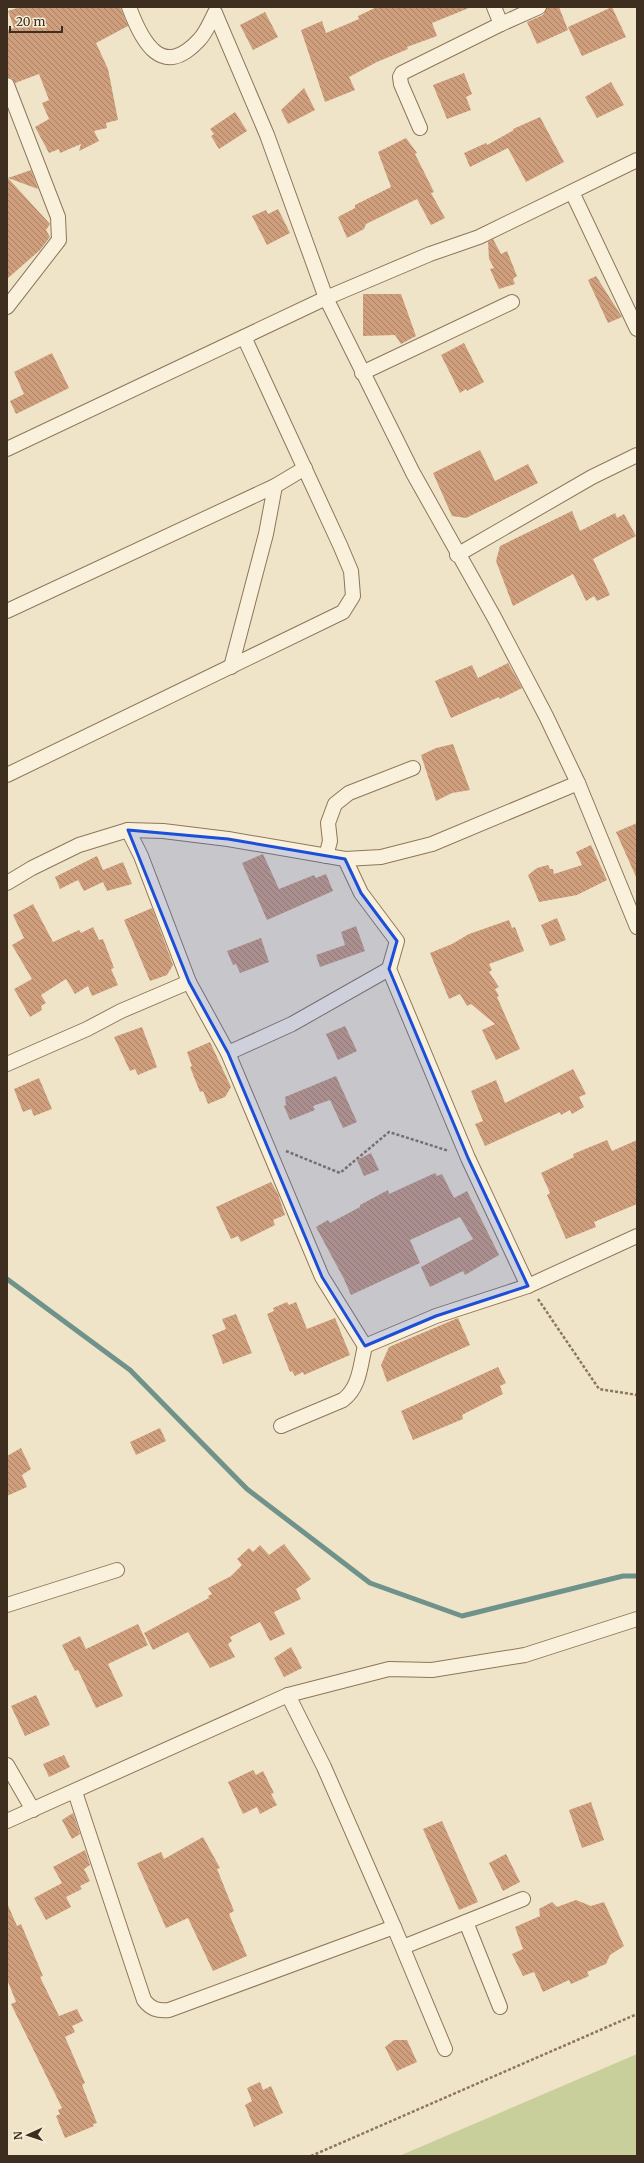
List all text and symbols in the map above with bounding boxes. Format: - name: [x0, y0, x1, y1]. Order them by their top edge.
- scale bar: [10, 8, 62, 34]
- text: 20 m: [16, 14, 45, 29]
- north arrow: [8, 2115, 48, 2155]
- text: N: [11, 2131, 25, 2140]

